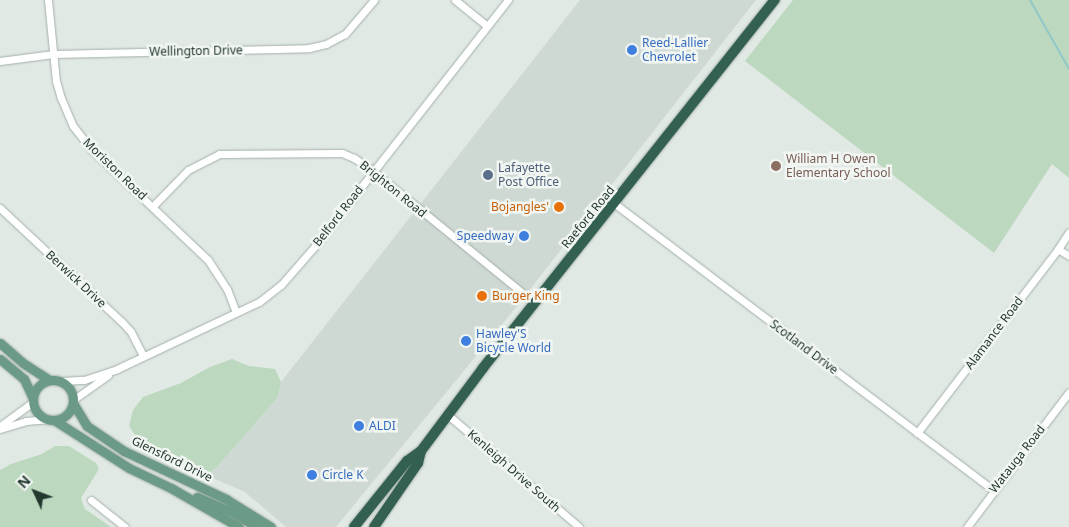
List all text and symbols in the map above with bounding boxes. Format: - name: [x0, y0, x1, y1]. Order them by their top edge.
- place label: Reed-Lallier Chevrolet: [642, 36, 708, 64]
- street label: Wellington Drive: [149, 43, 243, 59]
- marker: Reed-Lallier Chevrolet: [626, 44, 638, 56]
- street label: Moriston Road: [80, 135, 150, 203]
- place label: William H Owen Elementary School: [786, 152, 891, 180]
- street label: Brighton Road: [357, 158, 429, 220]
- marker: William H Owen Elementary School: [770, 160, 782, 172]
- place label: Lafayette Post Office: [498, 161, 559, 189]
- marker: Lafayette Post Office: [482, 169, 494, 181]
- street label: Belford Road: [310, 183, 366, 249]
- street label: Raeford Road: [558, 183, 618, 251]
- place label: Bojangles': [491, 200, 549, 214]
- marker: Bojangles': [553, 201, 565, 213]
- place label: Speedway: [457, 229, 514, 243]
- marker: Speedway: [518, 230, 530, 242]
- street label: Berwick Drive: [43, 247, 109, 311]
- place label: Burger King: [492, 289, 560, 303]
- marker: Burger King: [476, 290, 488, 302]
- street label: Alamance Road: [962, 294, 1026, 372]
- street label: Scotland Drive: [767, 317, 841, 377]
- place label: Hawley'S Bicycle World: [476, 327, 551, 355]
- marker: Hawley'S Bicycle World: [460, 335, 472, 347]
- place label: ALDI: [369, 419, 396, 433]
- marker: ALDI: [353, 420, 365, 432]
- street label: Watauga Road: [986, 422, 1048, 496]
- street label: Kenleigh Drive South: [465, 427, 563, 515]
- street label: Glensford Drive: [129, 433, 215, 485]
- north arrow: [10, 467, 60, 517]
- place label: Circle K: [322, 468, 364, 482]
- marker: Circle K: [306, 469, 318, 481]
- text: N: [13, 471, 34, 492]

